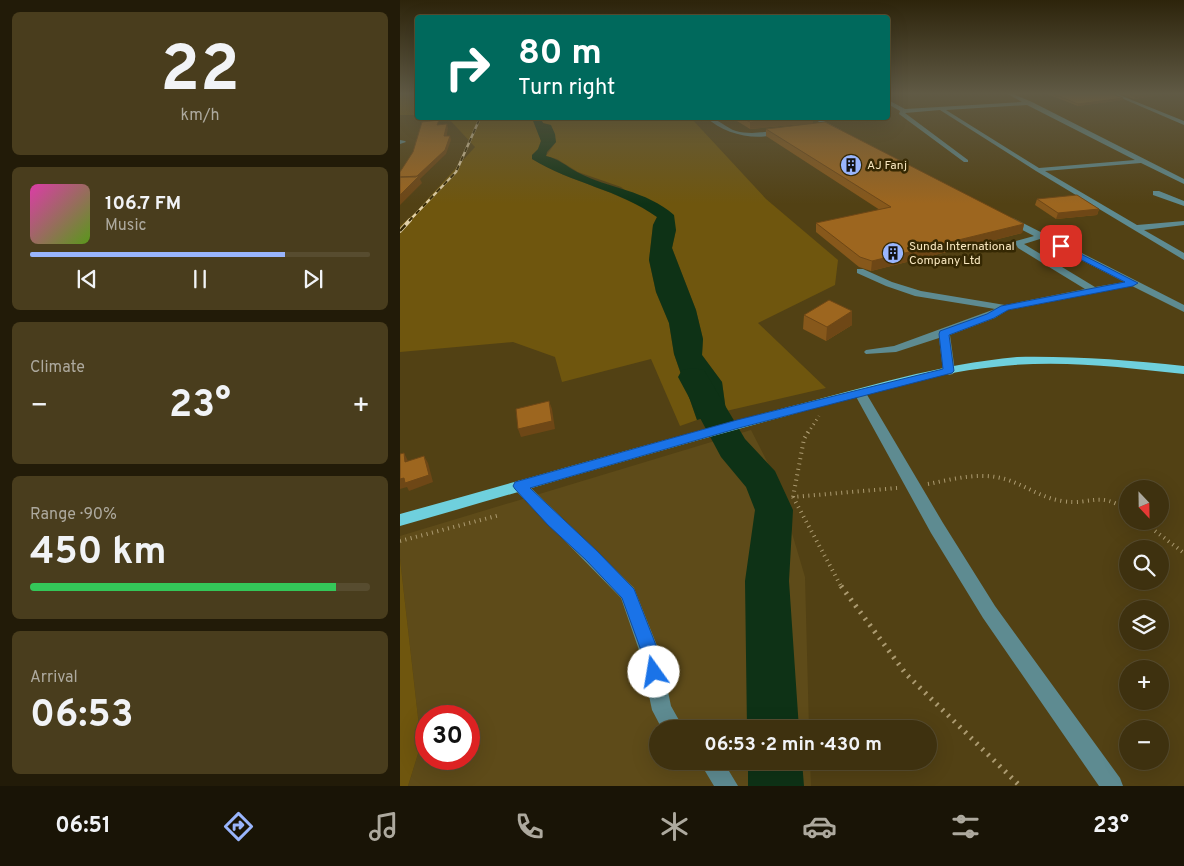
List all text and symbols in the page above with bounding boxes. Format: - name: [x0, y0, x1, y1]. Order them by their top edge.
- text: 22: [160, 32, 240, 114]
- text: 80 m: [518, 32, 602, 76]
- icon: right: [435, 35, 500, 100]
- text: Turn right: [518, 75, 615, 102]
- text: km/h: [181, 106, 219, 126]
- building icon: AJ Fanj: [839, 153, 863, 177]
- place label: AJ Fanj: [867, 158, 907, 174]
- text: 106.7 FM: [105, 192, 181, 216]
- text: Music: [105, 216, 146, 236]
- pin: [1040, 225, 1082, 267]
- icon: arrive: [1047, 232, 1075, 260]
- place label: Sunda International Company Ltd: [909, 239, 1015, 269]
- building icon: Sunda International Company Ltd: [881, 241, 905, 265]
- icon: previous: [73, 265, 101, 293]
- icon: pause: [186, 265, 214, 293]
- icon: next: [299, 265, 327, 293]
- text: Climate: [30, 358, 85, 378]
- text: 23°: [169, 382, 231, 431]
- text: −: [30, 389, 48, 425]
- text: +: [352, 389, 370, 425]
- north arrow: [1119, 480, 1169, 530]
- map controls: [1119, 480, 1169, 770]
- text: Range · 90%: [30, 505, 117, 525]
- text: 450 km: [30, 529, 167, 578]
- button: search: [1119, 540, 1169, 590]
- button: layers: [1119, 600, 1169, 650]
- position arrow: [627, 645, 679, 697]
- button: +: [1119, 660, 1169, 710]
- text: Arrival: [30, 668, 78, 688]
- text: 06:53: [30, 692, 134, 741]
- speed limit sign: 30: [415, 705, 480, 770]
- button: −: [1119, 720, 1169, 770]
- text: 06:53 · 2 min · 430 m: [704, 733, 882, 757]
- icon: directions: [221, 809, 256, 844]
- icon: music: [366, 809, 401, 844]
- icon: phone: [512, 809, 547, 844]
- icon: climate: [657, 809, 692, 844]
- icon: car: [802, 809, 837, 844]
- icon: filters: [948, 809, 983, 844]
- text: 06:51: [55, 813, 111, 840]
- text: 23°: [1093, 813, 1129, 840]

